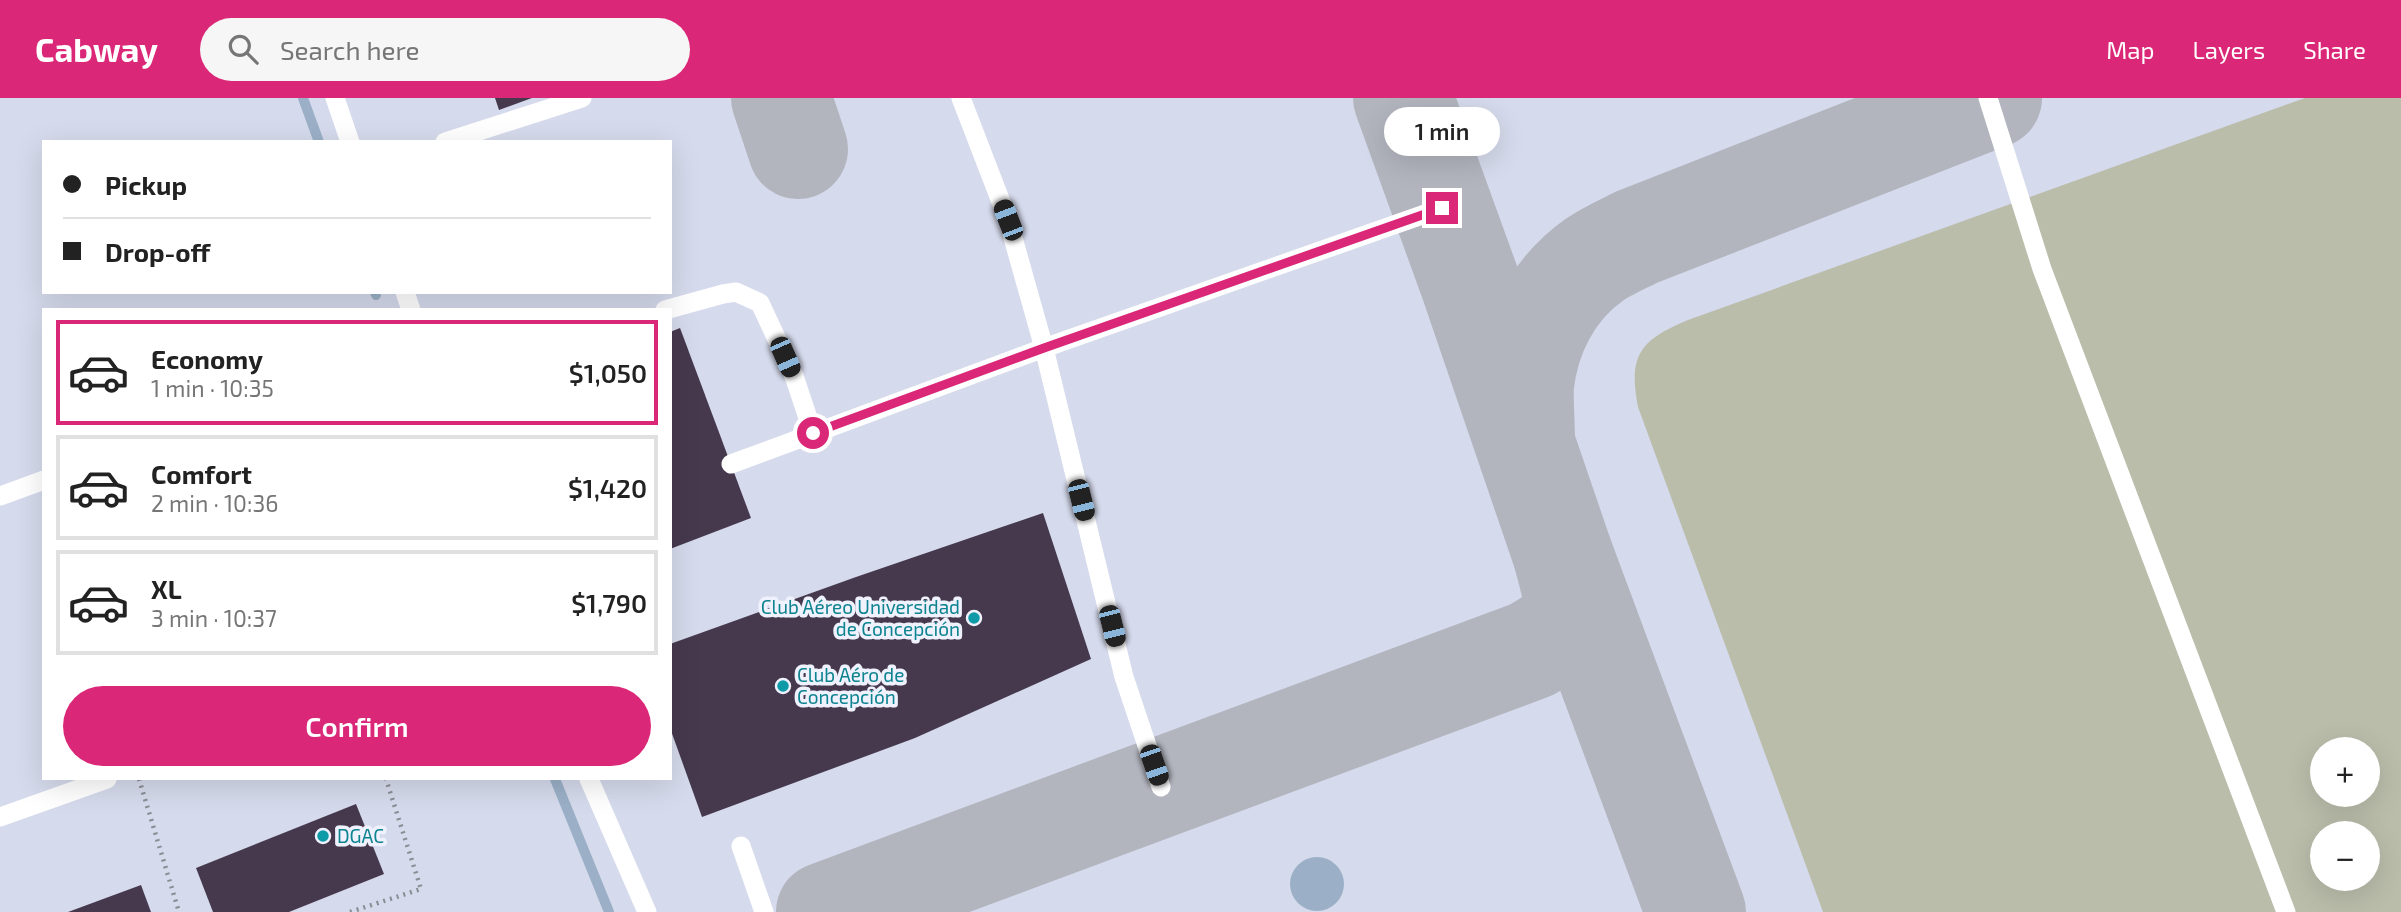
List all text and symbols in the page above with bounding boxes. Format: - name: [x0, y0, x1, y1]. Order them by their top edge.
- search box: [200, 18, 690, 81]
- text: Cabway: [35, 29, 158, 69]
- icon: search: [224, 30, 262, 68]
- text: Search here: [280, 34, 420, 65]
- text: Map: [2106, 35, 2154, 64]
- text: Layers: [2192, 35, 2265, 64]
- text: Share: [2303, 35, 2366, 64]
- callout: 1 min: [1384, 106, 1500, 155]
- text: 1 min: [1415, 117, 1469, 145]
- text: Pickup: [105, 169, 187, 200]
- route end: [1426, 192, 1458, 224]
- car: [991, 197, 1026, 243]
- text: Drop-off: [105, 236, 210, 267]
- car: [767, 334, 804, 380]
- icon: car: [67, 341, 130, 404]
- text: Economy: [151, 343, 263, 374]
- text: $1,050: [569, 357, 647, 388]
- text: 1 min · 10:35: [151, 374, 274, 402]
- route start: [797, 417, 829, 449]
- icon: car: [67, 456, 130, 519]
- text: Comfort: [151, 458, 252, 489]
- text: $1,420: [568, 472, 647, 503]
- car: [1066, 477, 1097, 523]
- text: 2 min · 10:36: [151, 489, 278, 517]
- icon: car: [67, 571, 130, 634]
- text: XL: [151, 573, 182, 604]
- text: $1,790: [571, 587, 647, 618]
- place label: Club Aéreo Universidad de Concepción: [761, 595, 960, 640]
- car: [1097, 603, 1128, 649]
- text: 3 min · 10:37: [151, 604, 277, 632]
- marker: Club Aéreo Universidad de Concepción: [966, 610, 982, 626]
- place label: Club Aéro de Concepción: [797, 663, 904, 708]
- marker: Club Aéro de Concepción: [775, 678, 791, 694]
- button: Confirm: [63, 686, 651, 766]
- map controls: [2310, 737, 2380, 891]
- button: +: [2310, 737, 2380, 807]
- car: [1138, 742, 1171, 788]
- button: −: [2310, 821, 2380, 891]
- place label: DGAC: [337, 824, 384, 847]
- marker: DGAC: [315, 828, 331, 844]

